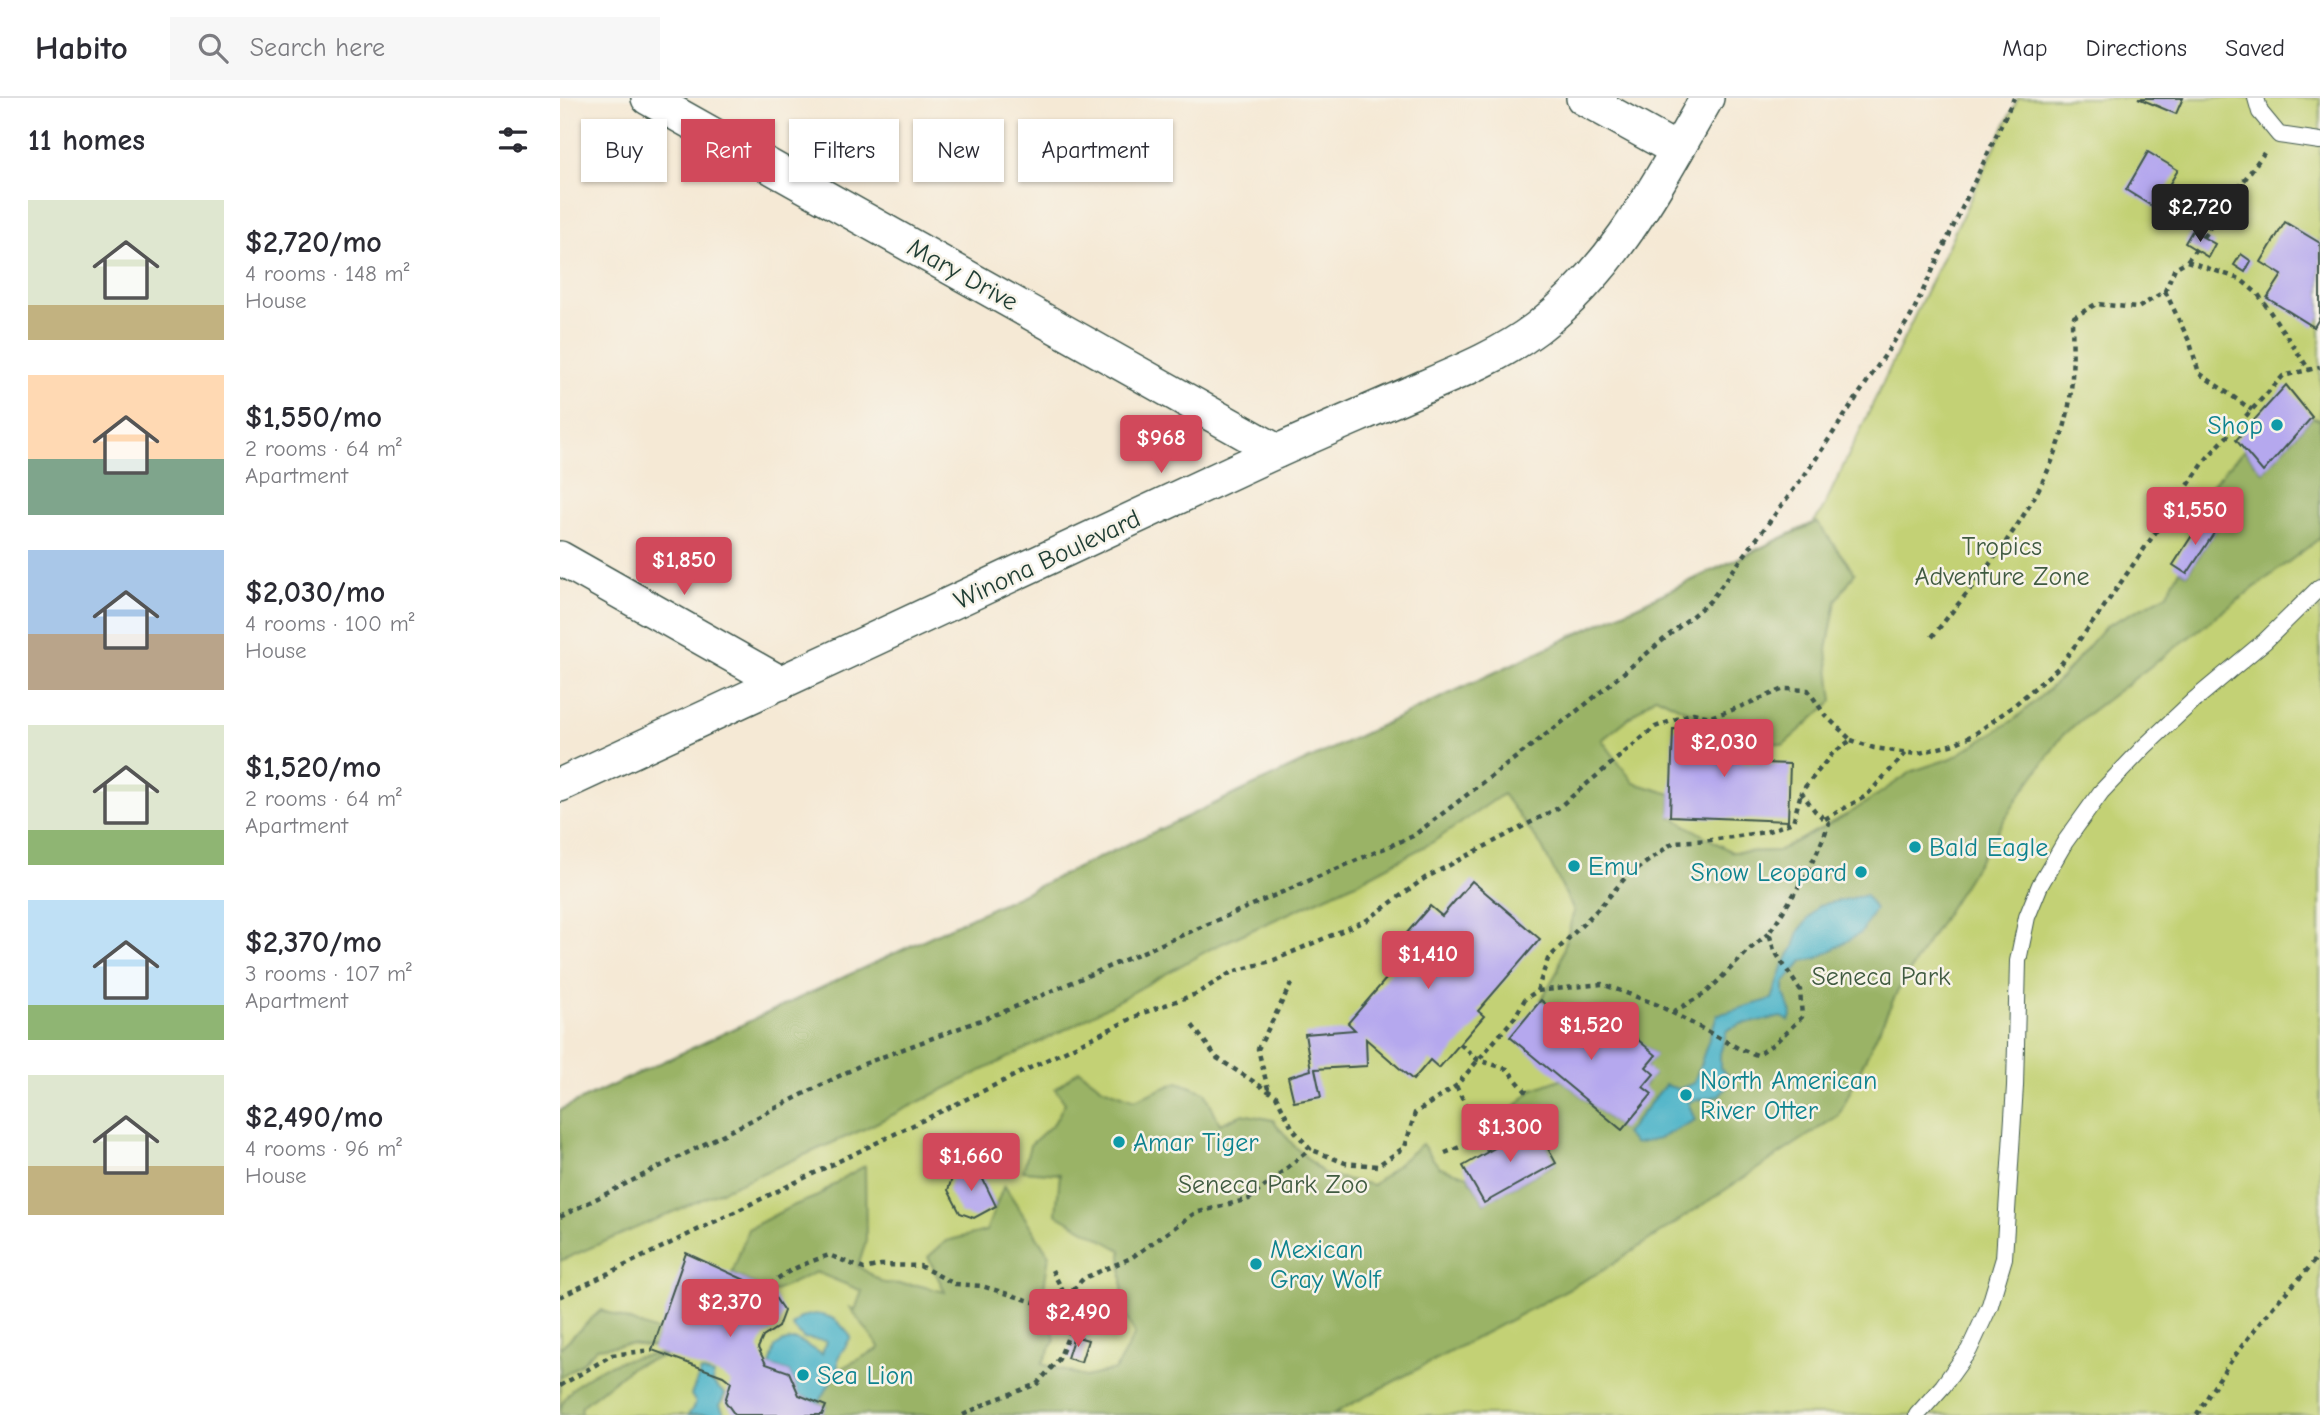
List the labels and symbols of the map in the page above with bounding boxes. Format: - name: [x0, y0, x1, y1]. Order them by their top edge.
- pin: $2,720: [2143, 184, 2257, 244]
- street label: Mary Drive: [902, 232, 1023, 318]
- place label: Shop: [2207, 411, 2263, 441]
- pin: $968: [1120, 416, 1202, 475]
- marker: Shop: [2269, 417, 2285, 433]
- pin: $1,550: [2138, 488, 2252, 547]
- street label: Winona Boulevard: [950, 504, 1145, 616]
- park label: Tropics Adventure Zone: [1914, 532, 2090, 592]
- pin: $1,850: [627, 538, 741, 597]
- pin: $2,030: [1667, 720, 1781, 779]
- place label: Bald Eagle: [1929, 833, 2048, 863]
- marker: Bald Eagle: [1907, 839, 1923, 855]
- place label: Emu: [1588, 852, 1638, 882]
- marker: Emu: [1566, 858, 1582, 874]
- place label: Snow Leopard: [1691, 858, 1847, 888]
- marker: Snow Leopard: [1853, 864, 1869, 880]
- pin: $1,410: [1371, 932, 1485, 991]
- park label: Seneca Park: [1811, 962, 1951, 992]
- pin: $1,520: [1534, 1002, 1648, 1062]
- place label: North American River Otter: [1700, 1066, 1877, 1126]
- marker: North American River Otter: [1678, 1087, 1694, 1103]
- pin: $1,300: [1453, 1104, 1567, 1164]
- place label: Amar Tiger: [1133, 1128, 1259, 1158]
- pin: $1,660: [914, 1134, 1028, 1193]
- marker: Amar Tiger: [1111, 1134, 1127, 1150]
- park label: Seneca Park Zoo: [1178, 1170, 1368, 1200]
- place label: Mexican Gray Wolf: [1270, 1235, 1382, 1295]
- marker: Mexican Gray Wolf: [1248, 1256, 1264, 1272]
- pin: $2,370: [673, 1280, 787, 1339]
- pin: $2,490: [1021, 1290, 1135, 1349]
- place label: Sea Lion: [817, 1361, 914, 1391]
- marker: Sea Lion: [795, 1367, 811, 1383]

